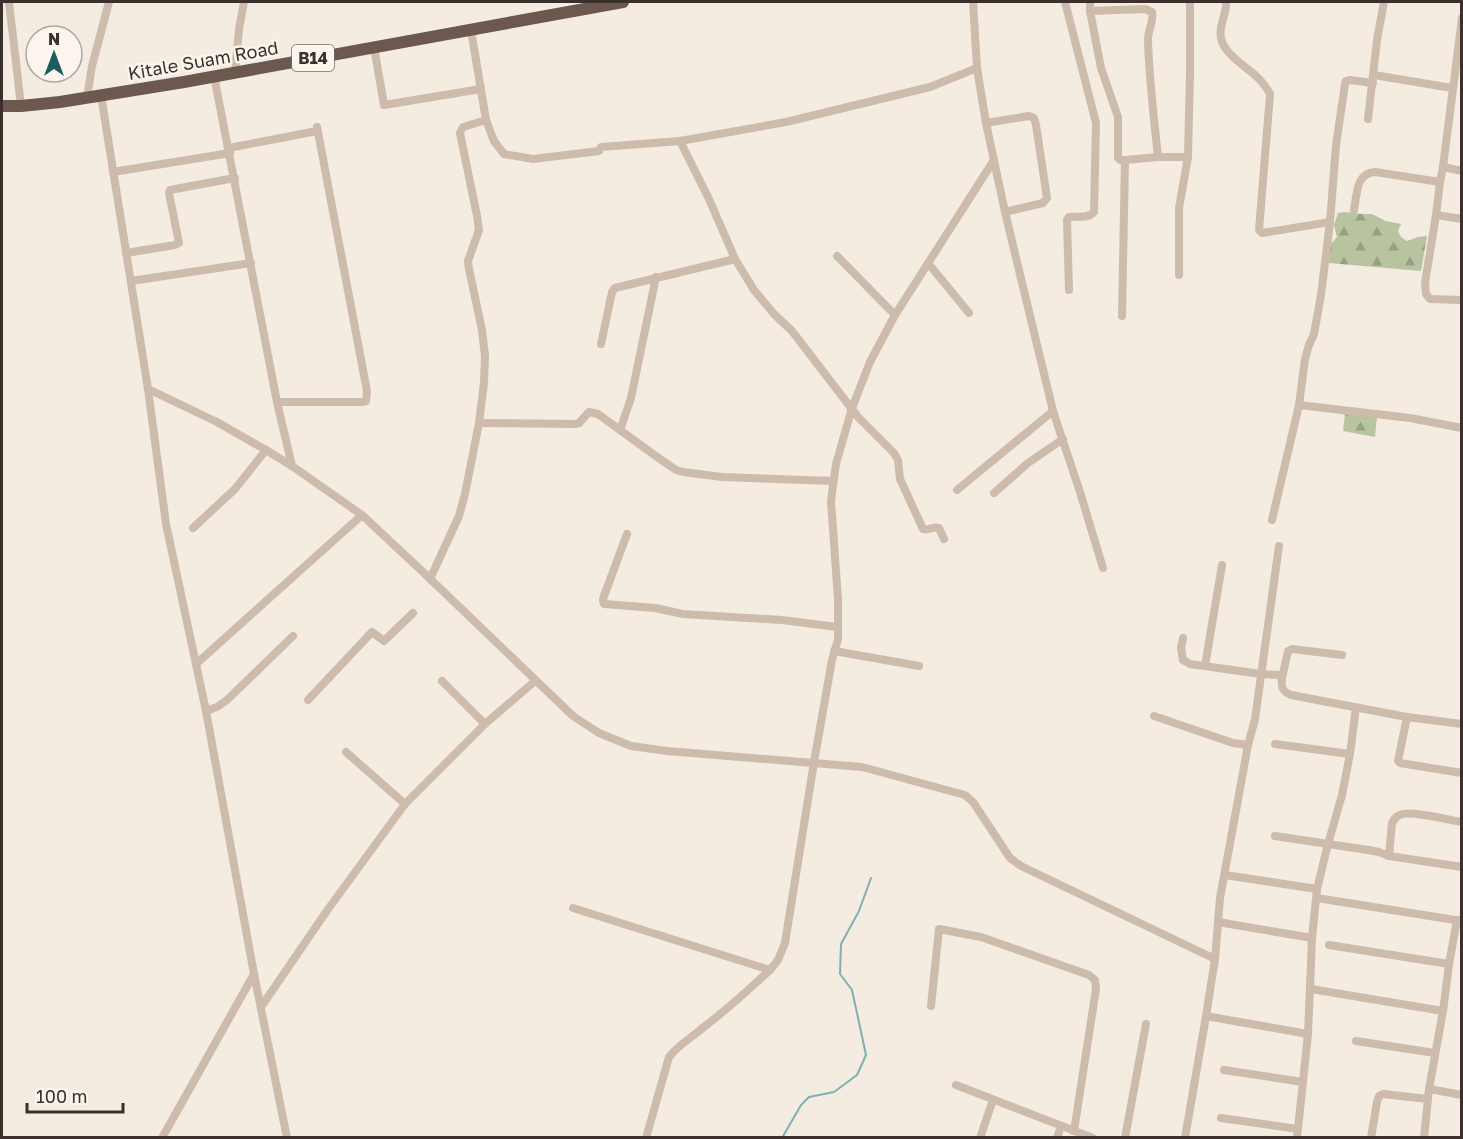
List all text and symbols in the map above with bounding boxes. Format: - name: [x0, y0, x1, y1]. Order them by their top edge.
- north arrow: [24, 24, 84, 84]
- text: N: [48, 29, 60, 49]
- street label: Kitale Suam Road: [126, 36, 280, 84]
- road number: B14: [292, 45, 334, 71]
- scale bar: [27, 1076, 123, 1114]
- text: 100 m: [36, 1085, 87, 1107]

